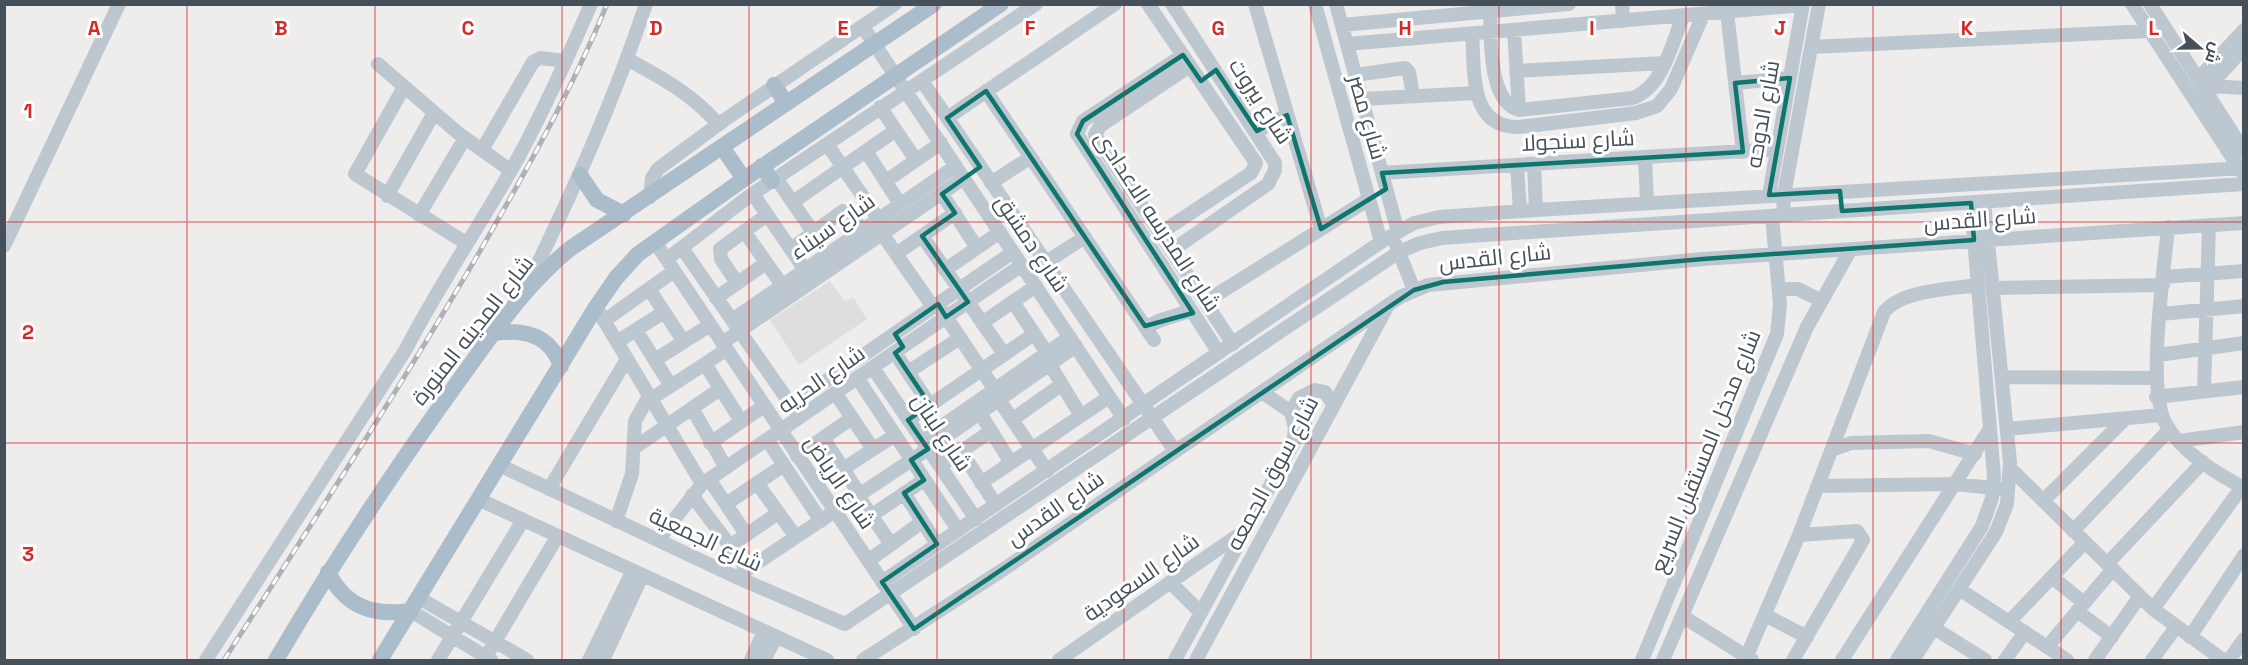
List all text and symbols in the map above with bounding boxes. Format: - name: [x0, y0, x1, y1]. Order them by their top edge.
- text: A: [88, 15, 101, 41]
- text: B: [274, 15, 288, 41]
- text: C: [462, 15, 475, 41]
- text: D: [649, 15, 663, 41]
- text: E: [837, 15, 849, 41]
- text: F: [1025, 15, 1036, 41]
- text: G: [1211, 15, 1225, 41]
- text: H: [1398, 15, 1412, 41]
- text: I: [1589, 15, 1595, 41]
- text: J: [1774, 15, 1786, 41]
- text: K: [1961, 15, 1974, 41]
- text: L: [2149, 15, 2160, 41]
- north arrow: [2170, 18, 2230, 78]
- text: ش: [2200, 40, 2227, 66]
- street label: شارع بيروت: [1222, 53, 1299, 150]
- street label: شارع الدوحه: [1739, 58, 1786, 170]
- street label: شارع مصر: [1341, 69, 1393, 163]
- text: 1: [23, 98, 33, 124]
- street label: شارع سنجولا: [1521, 123, 1635, 158]
- street label: شارع المدرسه الاعدادى: [1088, 125, 1227, 317]
- street label: شارع سيناء: [784, 186, 881, 266]
- street label: شارع دمشق: [988, 189, 1075, 298]
- street label: شارع القدس: [1923, 201, 2037, 238]
- street label: شارع القدس: [1437, 237, 1553, 278]
- street label: شارع المدينه المنورة: [405, 250, 540, 411]
- text: 2: [22, 319, 34, 345]
- street label: شارع مدخل المستقبل السريع: [1643, 325, 1768, 577]
- street label: شارع الحريه: [772, 339, 871, 420]
- street label: شارع لبنان: [905, 388, 978, 477]
- street label: شارع سوق الجمعه: [1220, 391, 1325, 555]
- street label: شارع الرياض: [798, 430, 882, 535]
- street label: شارع القدس: [1001, 464, 1110, 553]
- street label: شارع الجمعية: [645, 501, 767, 578]
- street label: شارع السعودية: [1078, 527, 1205, 628]
- text: 3: [22, 541, 34, 567]

